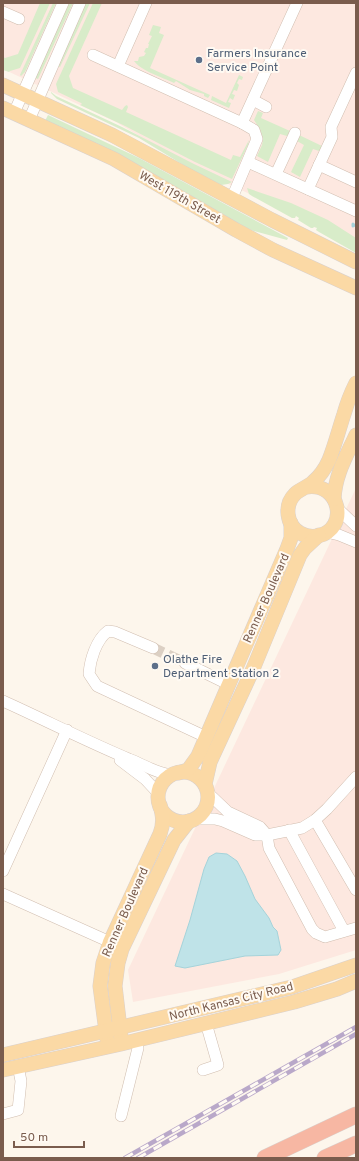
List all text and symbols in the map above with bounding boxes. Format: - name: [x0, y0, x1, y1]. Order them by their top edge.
- place label: Farmers Insurance Service Point: [207, 46, 307, 76]
- marker: Farmers Insurance Service Point: [194, 55, 204, 65]
- street label: West 119th Street: [136, 168, 223, 228]
- street label: Renner Boulevard: [240, 551, 294, 646]
- place label: Olathe Fire Department Station 2: [163, 652, 279, 682]
- marker: Olathe Fire Department Station 2: [150, 661, 160, 671]
- street label: Renner Boulevard: [99, 865, 153, 960]
- street label: North Kansas City Road: [168, 979, 295, 1025]
- scale bar: [14, 1123, 84, 1149]
- text: 50 m: [20, 1130, 48, 1146]

